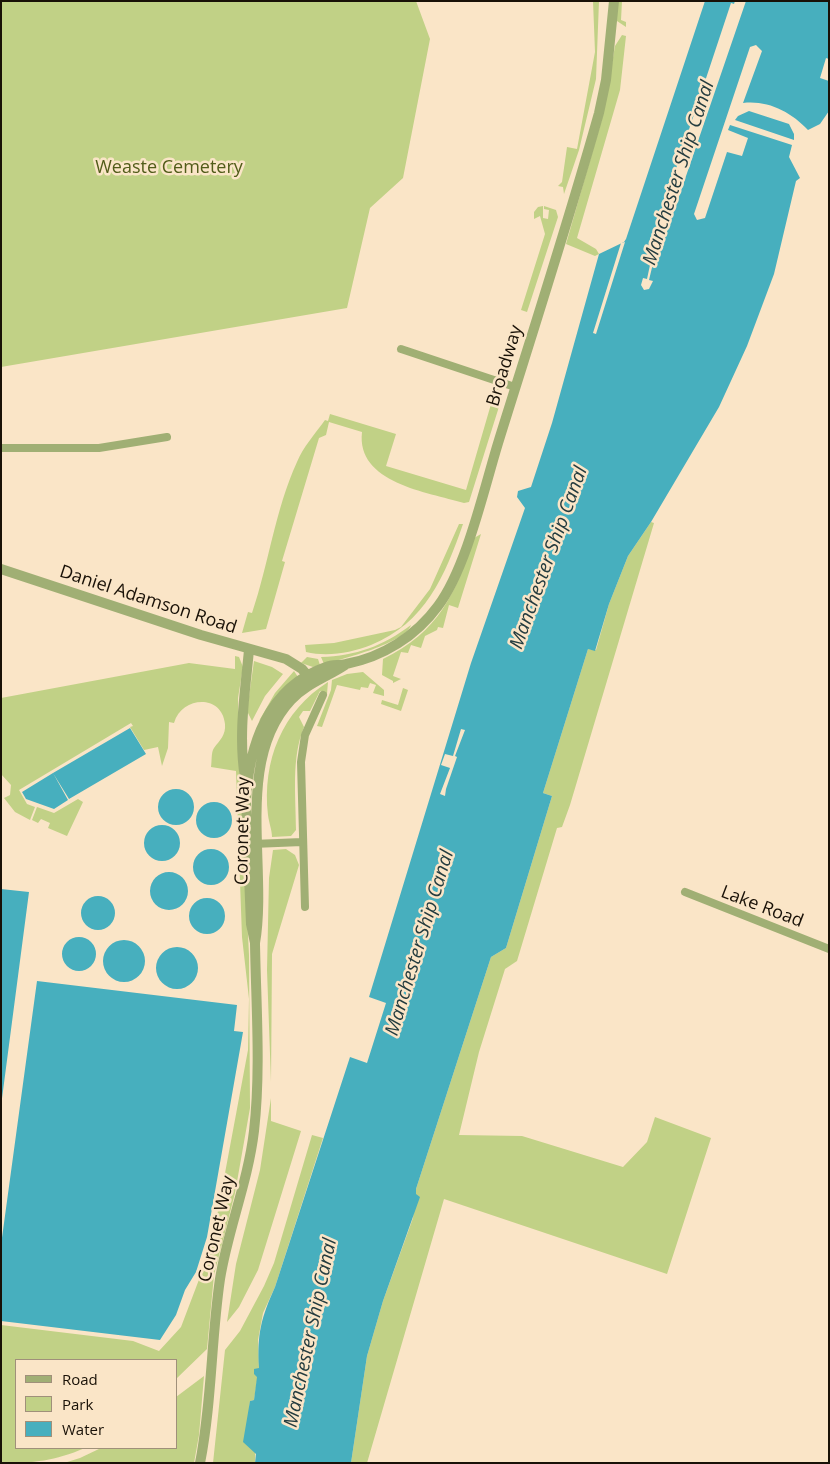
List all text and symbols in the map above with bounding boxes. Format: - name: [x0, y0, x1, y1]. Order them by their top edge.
- water label: Manchester Ship Canal: [638, 78, 720, 268]
- park label: Weaste Cemetery: [95, 157, 243, 179]
- street label: Broadway: [482, 323, 528, 409]
- water label: Manchester Ship Canal: [505, 464, 593, 652]
- street label: Daniel Adamson Road: [57, 561, 239, 639]
- street label: Coronet Way: [231, 777, 255, 885]
- water label: Manchester Ship Canal: [381, 848, 459, 1038]
- street label: Lake Road: [718, 881, 806, 933]
- street label: Coronet Way: [194, 1174, 240, 1284]
- water label: Manchester Ship Canal: [280, 1236, 342, 1430]
- legend: [15, 1359, 178, 1449]
- text: Road: [62, 1369, 98, 1389]
- text: Park: [62, 1394, 93, 1414]
- text: Water: [62, 1419, 104, 1439]

